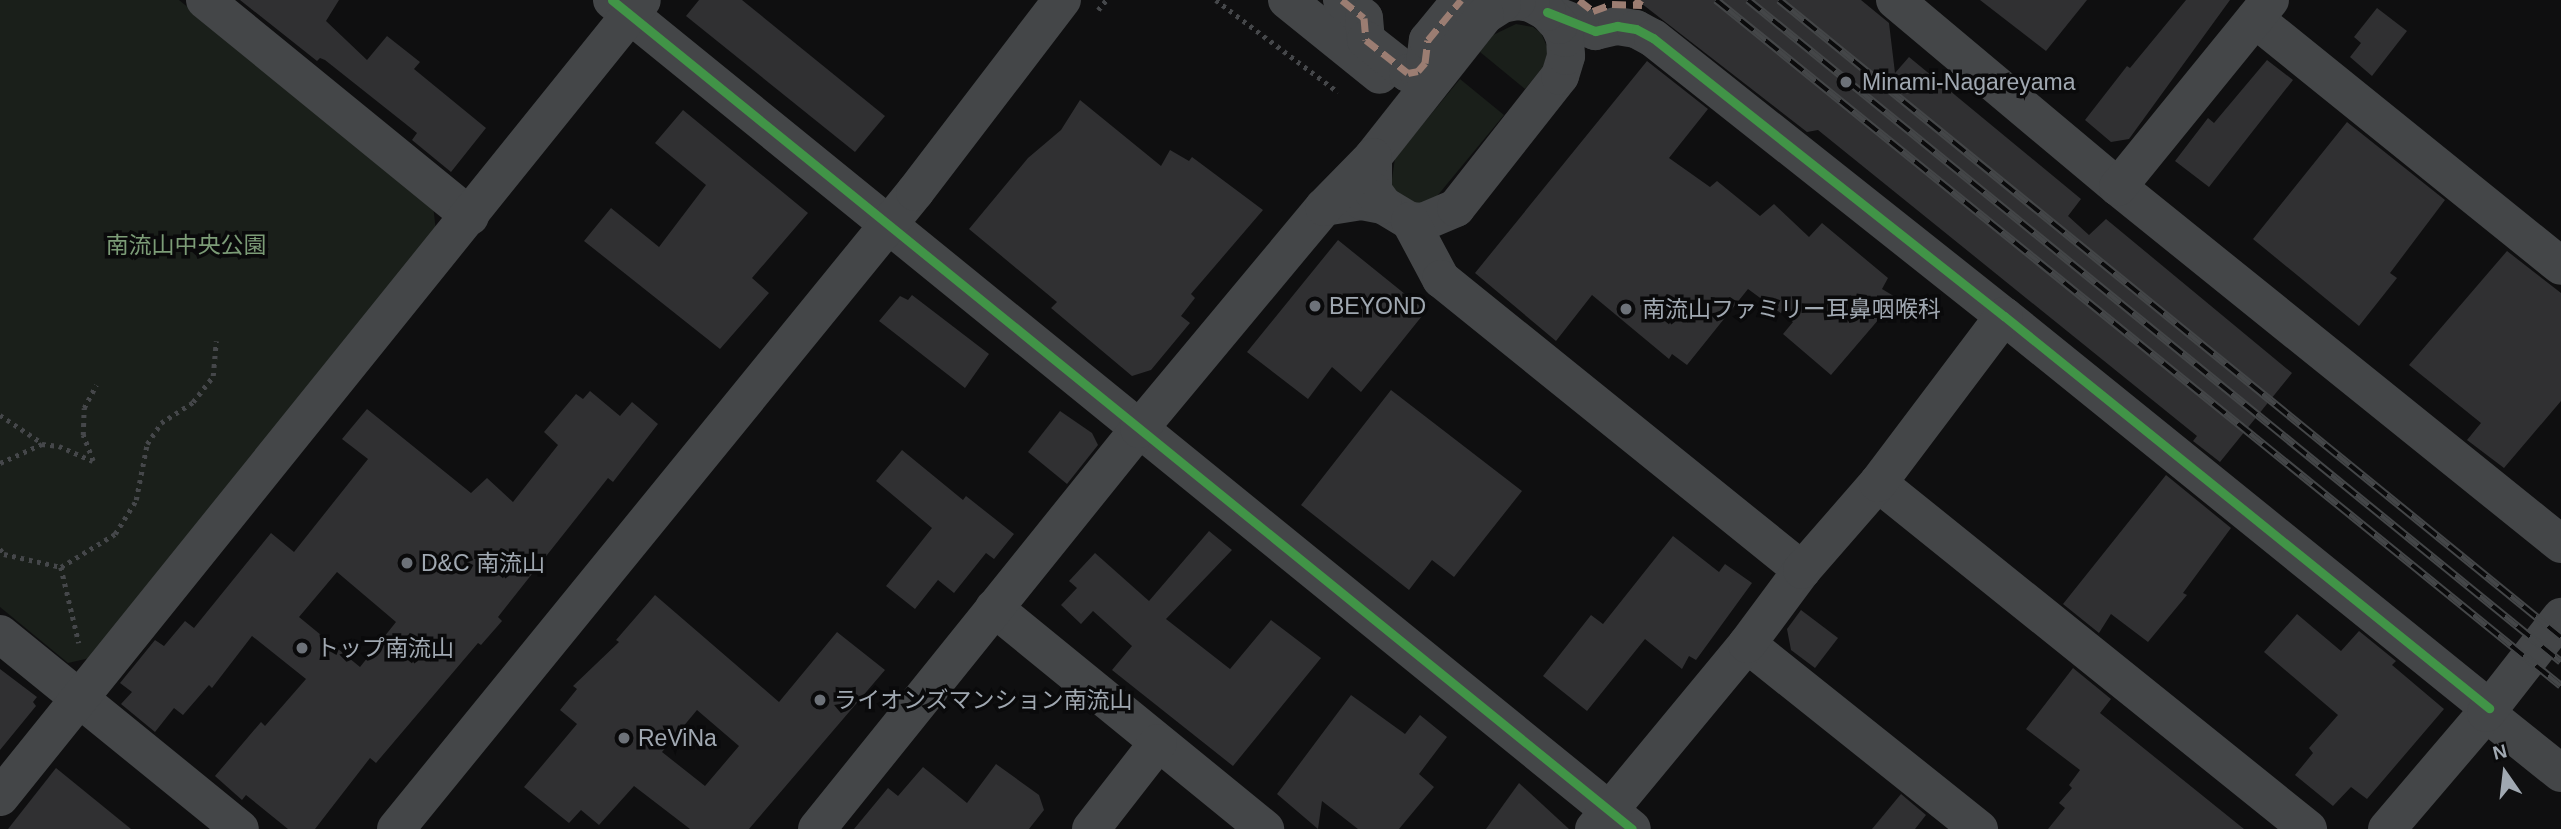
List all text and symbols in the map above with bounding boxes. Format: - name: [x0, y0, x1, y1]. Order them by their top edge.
- place label: Minami-Nagareyama: [1862, 68, 2075, 96]
- marker: Minami-Nagareyama: [1836, 72, 1856, 92]
- park label: 南流山中央公園: [106, 231, 266, 259]
- place label: BEYOND: [1329, 292, 1426, 320]
- place label: 南流山ファミリー耳鼻咽喉科: [1642, 295, 1941, 323]
- marker: BEYOND: [1307, 298, 1323, 314]
- marker: 南流山ファミリー耳鼻咽喉科: [1616, 299, 1636, 319]
- place label: D&C 南流山: [421, 549, 545, 577]
- marker: D&C 南流山: [399, 555, 415, 571]
- place label: トップ南流山: [316, 634, 454, 662]
- marker: トップ南流山: [294, 640, 310, 656]
- place label: ライオンズマンション南流山: [834, 686, 1133, 714]
- marker: ライオンズマンション南流山: [812, 692, 828, 708]
- place label: ReViNa: [638, 724, 717, 752]
- marker: ReViNa: [616, 730, 632, 746]
- north arrow: [2470, 738, 2540, 808]
- text: N: [2491, 740, 2509, 764]

